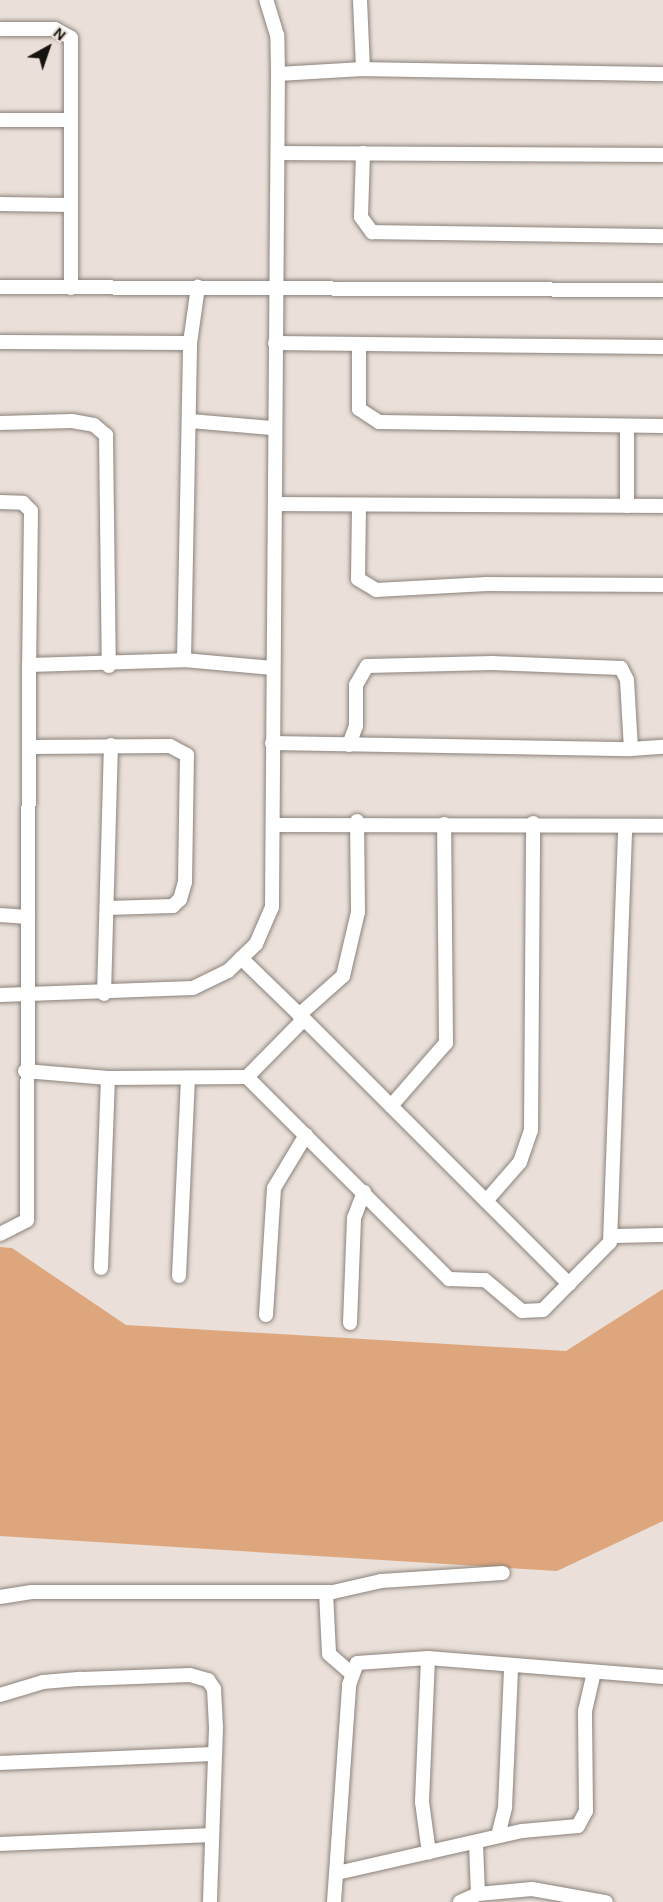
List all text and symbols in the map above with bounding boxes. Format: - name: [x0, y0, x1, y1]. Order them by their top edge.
- north arrow: [18, 18, 78, 78]
- text: N: [49, 23, 70, 45]

